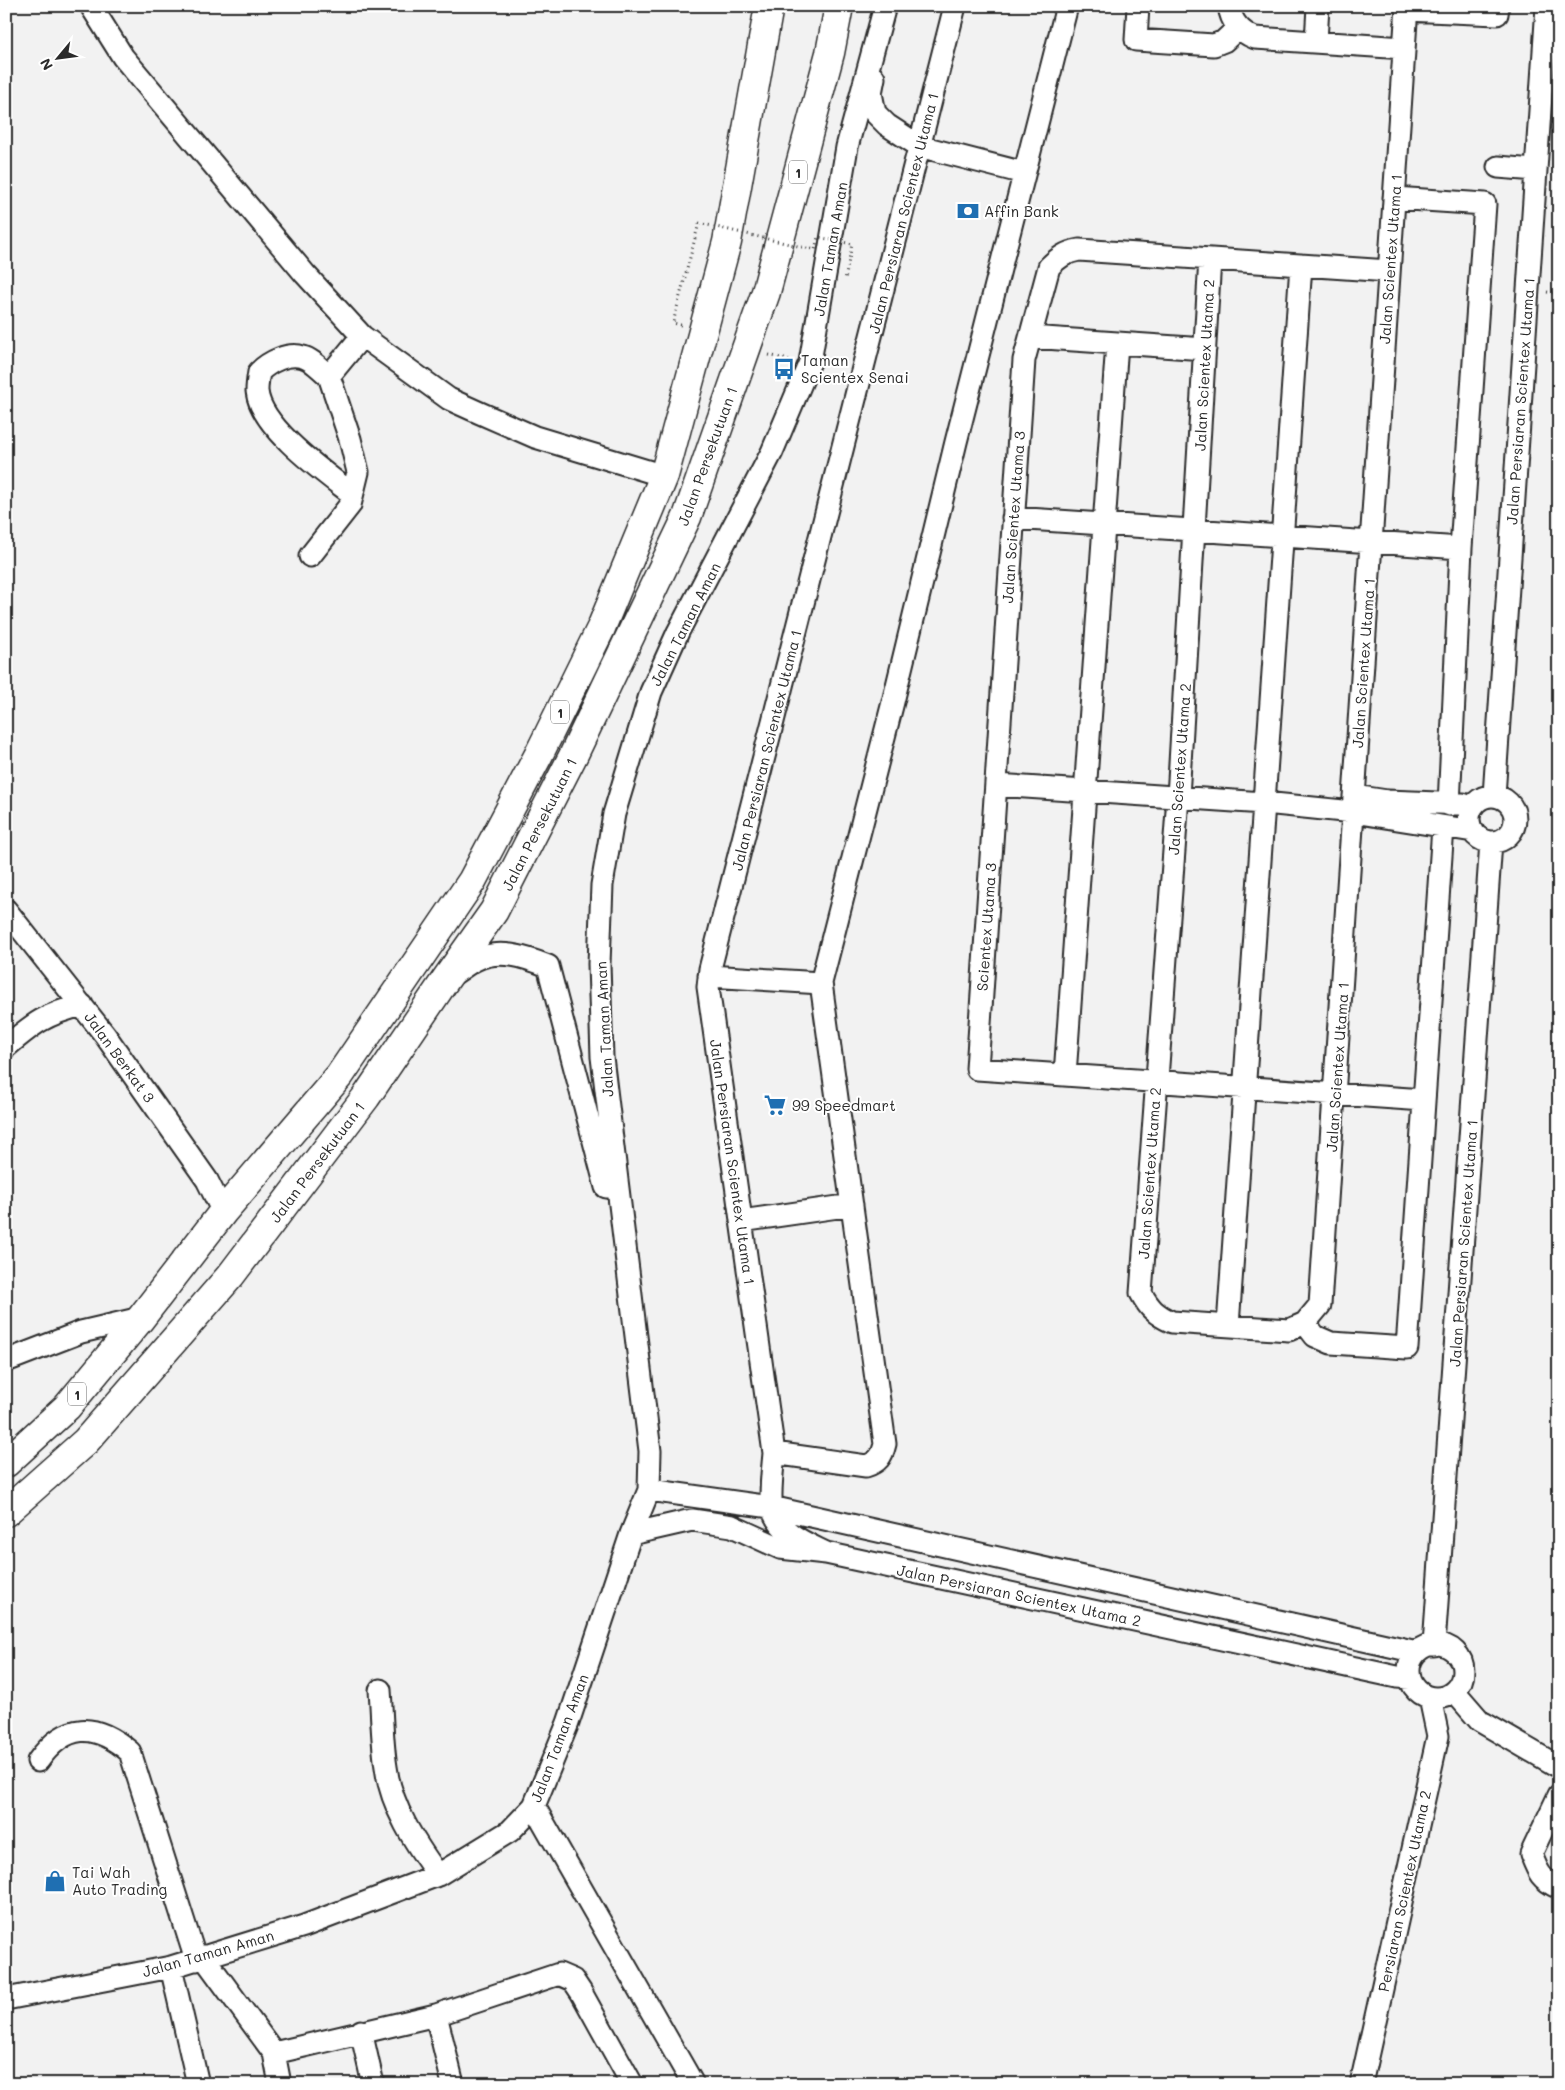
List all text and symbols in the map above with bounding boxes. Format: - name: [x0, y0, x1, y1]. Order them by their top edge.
- north arrow: [32, 32, 82, 82]
- text: N: [35, 55, 57, 74]
- street label: Jalan Persiaran Scientex Utama 1: [863, 90, 943, 336]
- road number: 1: [789, 160, 807, 183]
- street label: Jalan Scientex Utama 1: [1374, 173, 1406, 345]
- street label: Jalan Taman Aman: [808, 180, 852, 318]
- bank icon: Affin Bank: [955, 198, 981, 224]
- place label: Affin Bank: [984, 201, 1059, 221]
- street label: Jalan Persiaran Scientex Utama 1: [1501, 277, 1539, 525]
- street label: Jalan Scientex Utama 2: [1190, 279, 1218, 451]
- place label: Taman Scientex Senai: [801, 350, 909, 387]
- bus stop icon: Taman Scientex Senai: [771, 356, 797, 382]
- street label: Jalan Persekutuan 1: [673, 384, 741, 528]
- street label: Jalan Scientex Utama 3: [997, 430, 1029, 604]
- street label: Jalan Taman Aman: [645, 559, 725, 689]
- street label: Jalan Scientex Utama 1: [1347, 577, 1379, 749]
- street label: Jalan Persiaran Scientex Utama 1: [726, 627, 806, 873]
- street label: Jalan Scientex Utama 2: [1163, 683, 1195, 855]
- road number: 1: [551, 700, 569, 724]
- street label: Jalan Persekutuan 1: [497, 754, 581, 894]
- street label: Scientex Utama 3: [972, 862, 1000, 992]
- street label: Jalan Taman Aman: [590, 961, 618, 1097]
- street label: Jalan Scientex Utama 1: [1321, 981, 1353, 1153]
- street label: Jalan Berkat 3: [80, 1008, 160, 1107]
- street label: Jalan Persiaran Scientex Utama 1: [706, 1038, 760, 1286]
- street label: Jalan Scientex Utama 2: [1133, 1087, 1165, 1259]
- supermarket icon: 99 Speedmart: [762, 1092, 788, 1118]
- place label: 99 Speedmart: [792, 1095, 896, 1115]
- street label: Jalan Persekutuan 1: [265, 1097, 369, 1227]
- street label: Jalan Persiaran Scientex Utama 1: [1444, 1119, 1482, 1367]
- road number: 1: [68, 1382, 86, 1406]
- street label: Jalan Persiaran Scientex Utama 2: [895, 1559, 1143, 1631]
- street label: Jalan Taman Aman: [525, 1671, 593, 1805]
- street label: Persiaran Scientex Utama 2: [1373, 1788, 1435, 1994]
- place label: Tai Wah Auto Trading: [72, 1862, 168, 1899]
- shop icon: Tai Wah Auto Trading: [42, 1868, 68, 1894]
- street label: Jalan Taman Aman: [140, 1925, 276, 1981]

